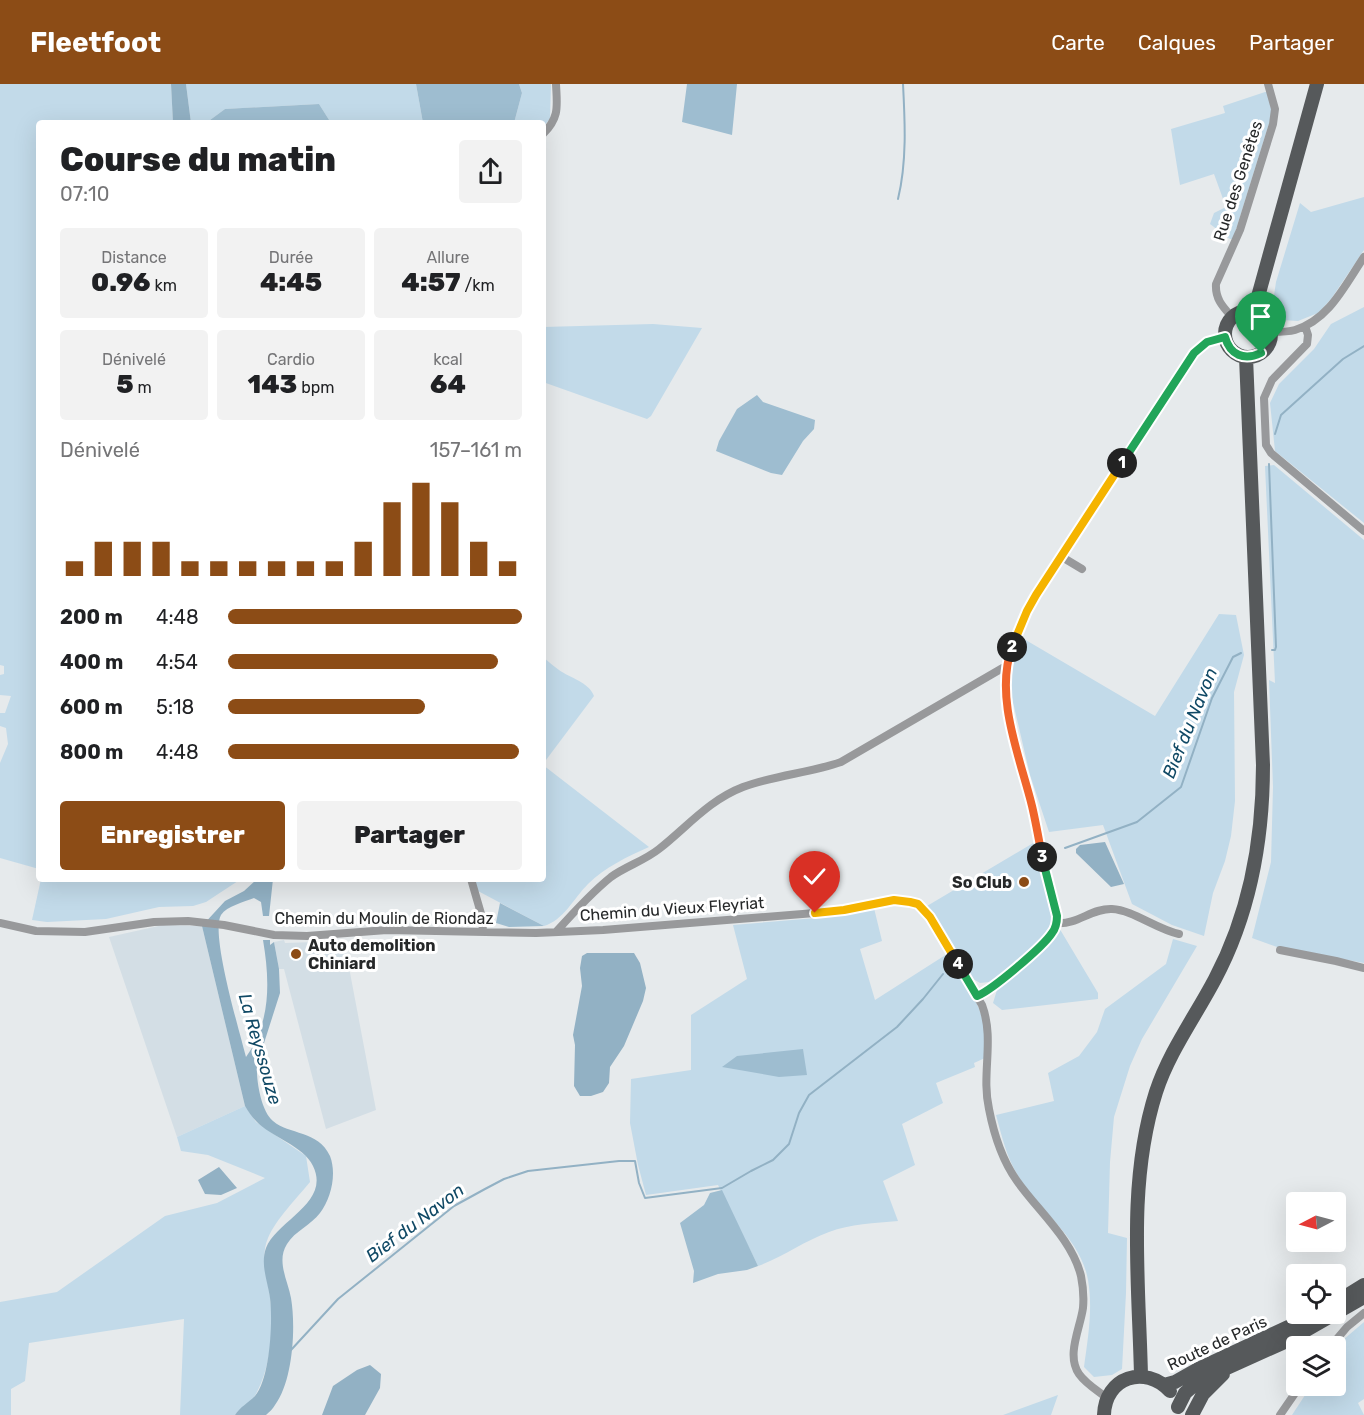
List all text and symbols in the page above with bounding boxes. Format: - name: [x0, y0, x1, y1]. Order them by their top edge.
- text: Fleetfoot: [30, 26, 161, 59]
- text: Carte: [1051, 30, 1105, 55]
- text: Calques: [1138, 30, 1216, 55]
- text: Partager: [1249, 30, 1334, 55]
- street label: Rue des Genêtes: [1210, 118, 1266, 244]
- text: Course du matin: [60, 140, 336, 179]
- button: share: [459, 140, 522, 203]
- text: 07:10: [60, 182, 109, 206]
- text: Distance: [101, 248, 167, 267]
- text: Durée: [269, 248, 313, 267]
- text: Allure: [426, 248, 470, 267]
- text: 0.96: [91, 267, 151, 298]
- text: 4:45: [260, 267, 322, 298]
- text: 4:57: [401, 267, 461, 298]
- text: km: [151, 276, 177, 295]
- text: /km: [461, 276, 495, 295]
- pin: [1235, 291, 1286, 353]
- icon: arrive: [1244, 300, 1277, 333]
- text: Dénivelé: [102, 350, 166, 369]
- text: Cardio: [267, 350, 315, 369]
- text: kcal: [433, 350, 463, 369]
- text: 5: [116, 369, 134, 400]
- text: 143: [247, 369, 297, 400]
- text: 64: [430, 369, 466, 400]
- text: m: [134, 378, 152, 397]
- text: bpm: [297, 378, 335, 397]
- text: Dénivelé: [60, 438, 140, 462]
- text: 157–161 m: [430, 438, 522, 462]
- pin: 1: [1107, 448, 1137, 478]
- text: 1: [1118, 453, 1126, 472]
- text: 200 m: [60, 605, 123, 629]
- text: 4:48: [156, 605, 199, 629]
- pin: 2: [997, 632, 1027, 662]
- text: 2: [1007, 637, 1017, 656]
- text: 400 m: [60, 650, 123, 674]
- text: 4:54: [156, 650, 198, 674]
- water label: Bief du Navon: [1158, 665, 1222, 781]
- text: 600 m: [60, 695, 123, 719]
- text: 5:18: [156, 695, 194, 719]
- text: 800 m: [60, 740, 123, 764]
- text: 4:48: [156, 740, 199, 764]
- button: Enregistrer: [60, 801, 285, 870]
- button: Partager: [297, 801, 522, 870]
- pin: 3: [1027, 842, 1057, 872]
- text: 3: [1037, 847, 1047, 866]
- pin: [789, 851, 840, 913]
- icon: check: [798, 860, 831, 893]
- place label: So Club: [952, 873, 1012, 892]
- marker: So Club: [1017, 875, 1031, 889]
- street label: Chemin du Vieux Fleyriat: [579, 893, 765, 925]
- street label: Chemin du Moulin de Riondaz: [274, 909, 494, 928]
- place label: Auto demolition Chiniard: [308, 936, 436, 973]
- marker: Auto demolition Chiniard: [289, 947, 303, 961]
- pin: 4: [943, 949, 973, 979]
- text: 4: [953, 954, 963, 973]
- water label: La Reyssouze: [234, 991, 286, 1107]
- water label: Bief du Navon: [362, 1179, 468, 1267]
- north arrow: [1286, 1192, 1346, 1252]
- map controls: [1286, 1192, 1346, 1396]
- button: locate: [1286, 1264, 1346, 1324]
- street label: Route de Paris: [1164, 1312, 1270, 1374]
- button: layers: [1286, 1336, 1346, 1396]

